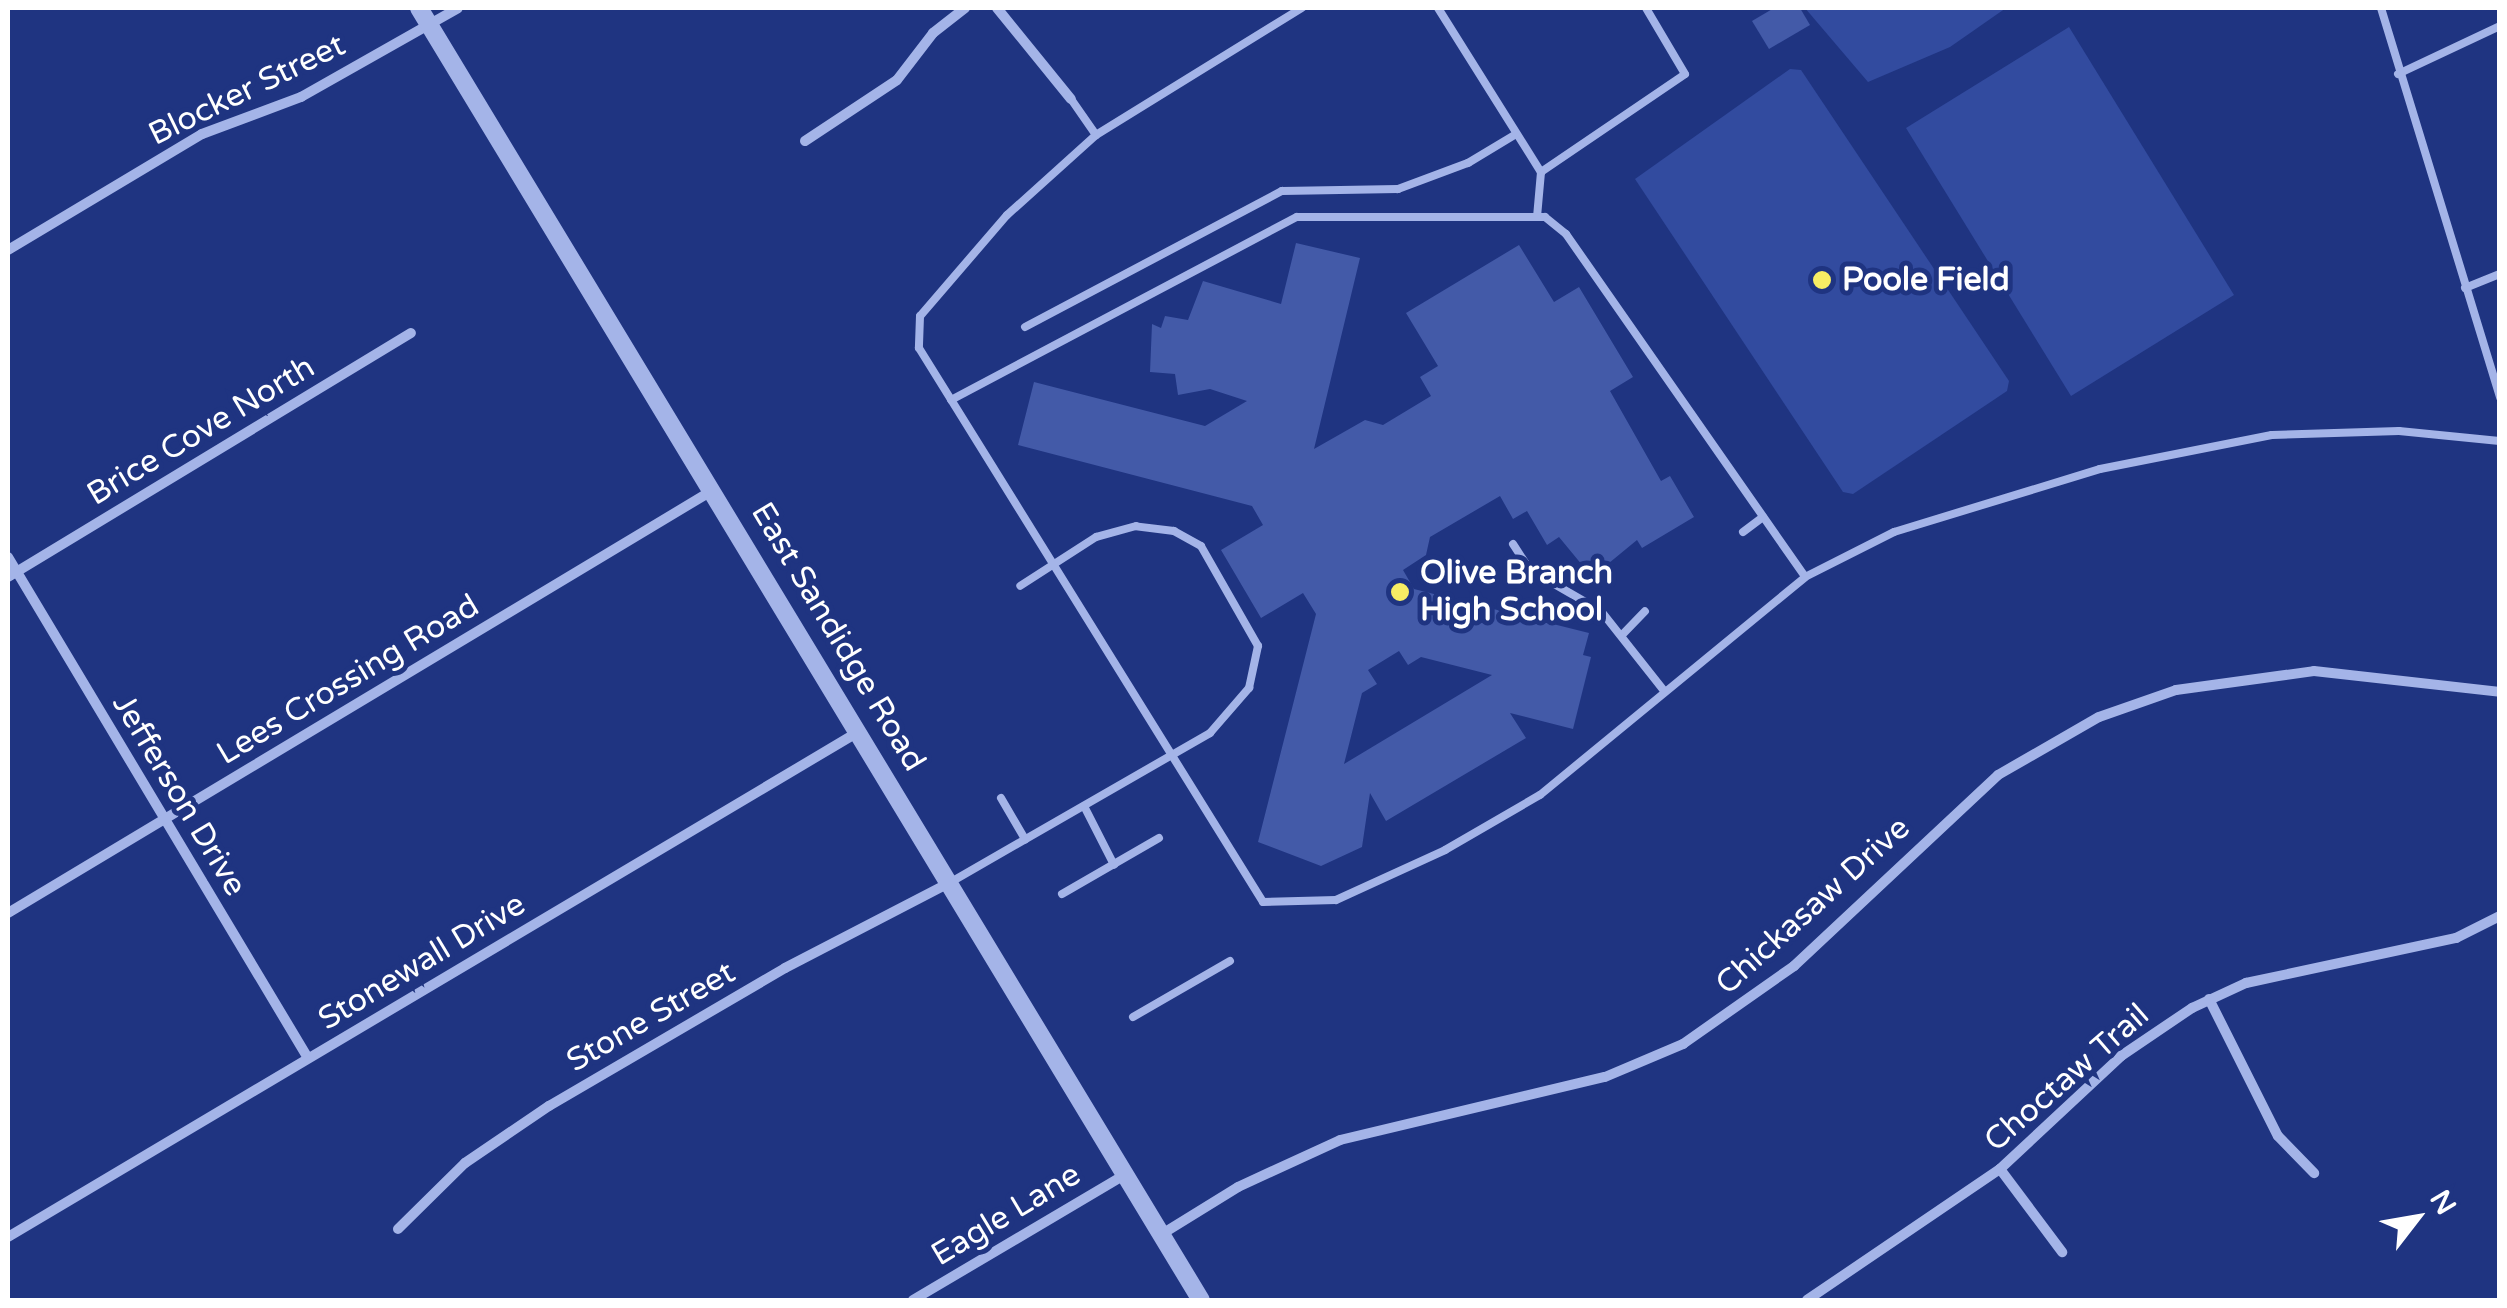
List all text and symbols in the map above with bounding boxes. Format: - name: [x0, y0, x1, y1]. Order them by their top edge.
- street label: Blocker Street: [143, 26, 351, 154]
- place label: Poole Field: [1842, 261, 2010, 299]
- marker: Poole Field: [1811, 269, 1833, 291]
- street label: Brice Cove North: [80, 348, 322, 514]
- street label: East Sandidge Road: [743, 496, 933, 778]
- place label: Olive Branch High School: [1420, 555, 1613, 630]
- marker: Olive Branch High School: [1389, 581, 1411, 603]
- street label: Lees Crossing Road: [210, 587, 486, 773]
- street label: Jefferson Drive: [104, 687, 254, 903]
- street label: Chickasaw Drive: [1708, 809, 1918, 1003]
- street label: Stonewall Drive: [312, 885, 532, 1039]
- street label: Stone Street: [560, 953, 742, 1081]
- street label: Choctaw Trail: [1977, 996, 2157, 1160]
- street label: Eagle Lane: [925, 1156, 1087, 1274]
- north arrow: [2367, 1168, 2467, 1268]
- text: N: [2422, 1184, 2463, 1221]

